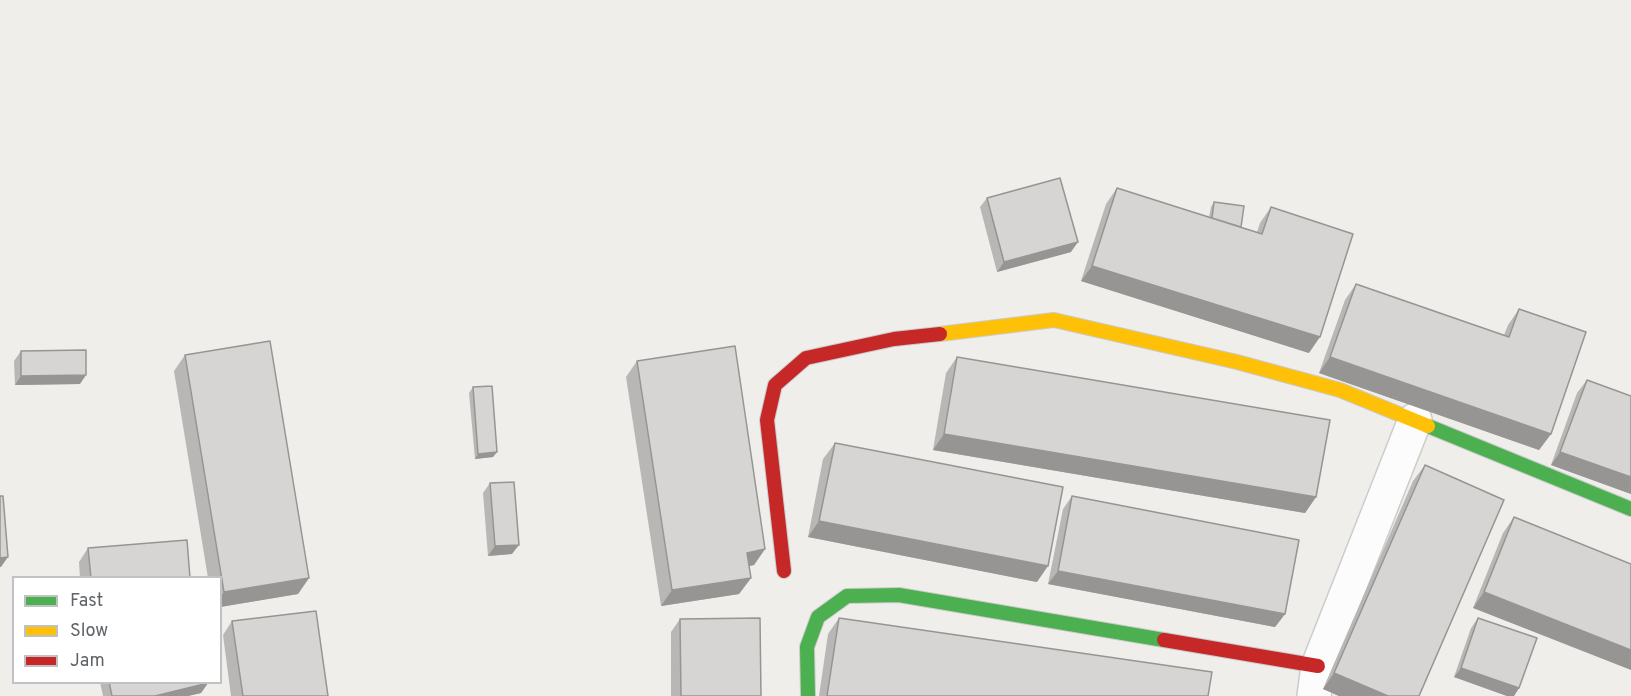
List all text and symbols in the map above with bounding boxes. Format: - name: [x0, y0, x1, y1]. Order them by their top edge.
- legend: [12, 576, 222, 684]
- text: Fast: [70, 590, 103, 613]
- text: Slow: [70, 620, 108, 643]
- text: Jam: [70, 650, 105, 673]

